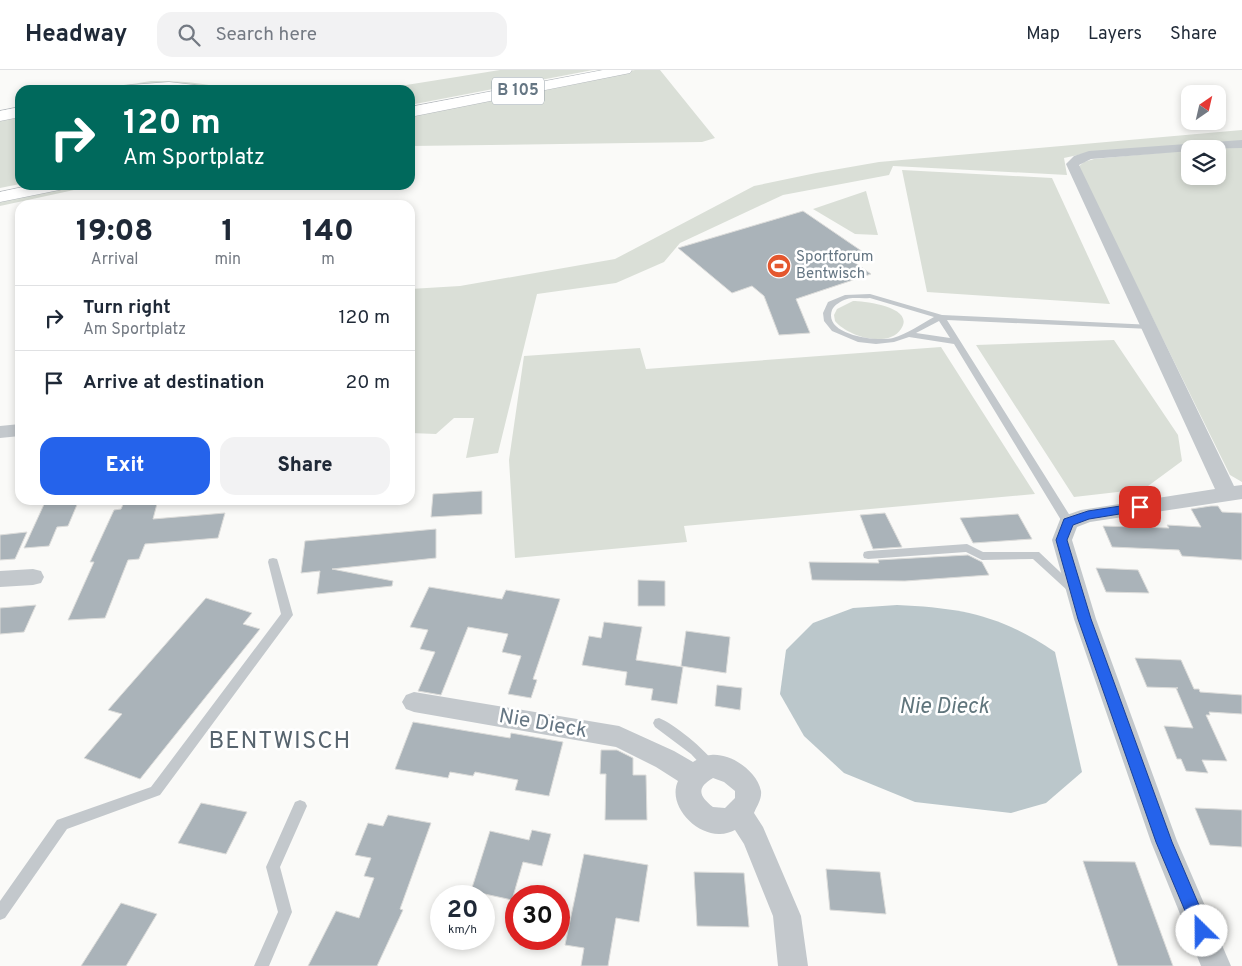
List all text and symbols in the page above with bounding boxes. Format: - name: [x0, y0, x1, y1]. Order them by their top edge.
- search box: [157, 12, 507, 57]
- text: Headway: [25, 20, 127, 50]
- icon: search: [175, 21, 203, 49]
- text: Search here: [215, 23, 317, 47]
- text: Map: [1026, 23, 1060, 46]
- text: Layers: [1088, 23, 1142, 46]
- text: Share: [1170, 23, 1217, 46]
- road number: B 105: [492, 78, 544, 104]
- north arrow: [1181, 85, 1226, 130]
- map controls: [1181, 85, 1226, 185]
- text: 120 m: [123, 102, 221, 146]
- icon: right: [40, 105, 105, 170]
- button: layers: [1181, 140, 1226, 185]
- text: Am Sportplatz: [123, 145, 265, 172]
- text: 19:08: [76, 214, 153, 251]
- text: 1: [222, 214, 234, 251]
- text: 140: [302, 214, 354, 251]
- place label: Sportforum Bentwisch: [796, 248, 873, 284]
- text: Arrival: [91, 250, 139, 270]
- text: min: [214, 250, 241, 270]
- text: m: [321, 250, 335, 270]
- sports icon: Sportforum Bentwisch: [766, 253, 792, 279]
- text: Turn right: [83, 296, 171, 320]
- icon: right: [40, 304, 68, 332]
- text: 120 m: [339, 306, 390, 330]
- text: Am Sportplatz: [83, 320, 186, 340]
- icon: arrive: [40, 369, 68, 397]
- text: Arrive at destination: [83, 371, 264, 395]
- text: 20 m: [346, 371, 390, 395]
- button: Exit: [40, 437, 210, 495]
- button: Share: [220, 437, 390, 495]
- pin: [1119, 486, 1161, 528]
- icon: arrive: [1126, 493, 1154, 521]
- water label: Nie Dieck: [899, 694, 990, 721]
- street label: Nie Dieck: [497, 703, 589, 745]
- district label: BENTWISCH: [209, 727, 351, 757]
- speed limit sign: 30: [505, 885, 570, 950]
- text: 20: [447, 895, 478, 927]
- position arrow: [1175, 904, 1227, 956]
- text: km/h: [448, 922, 477, 938]

